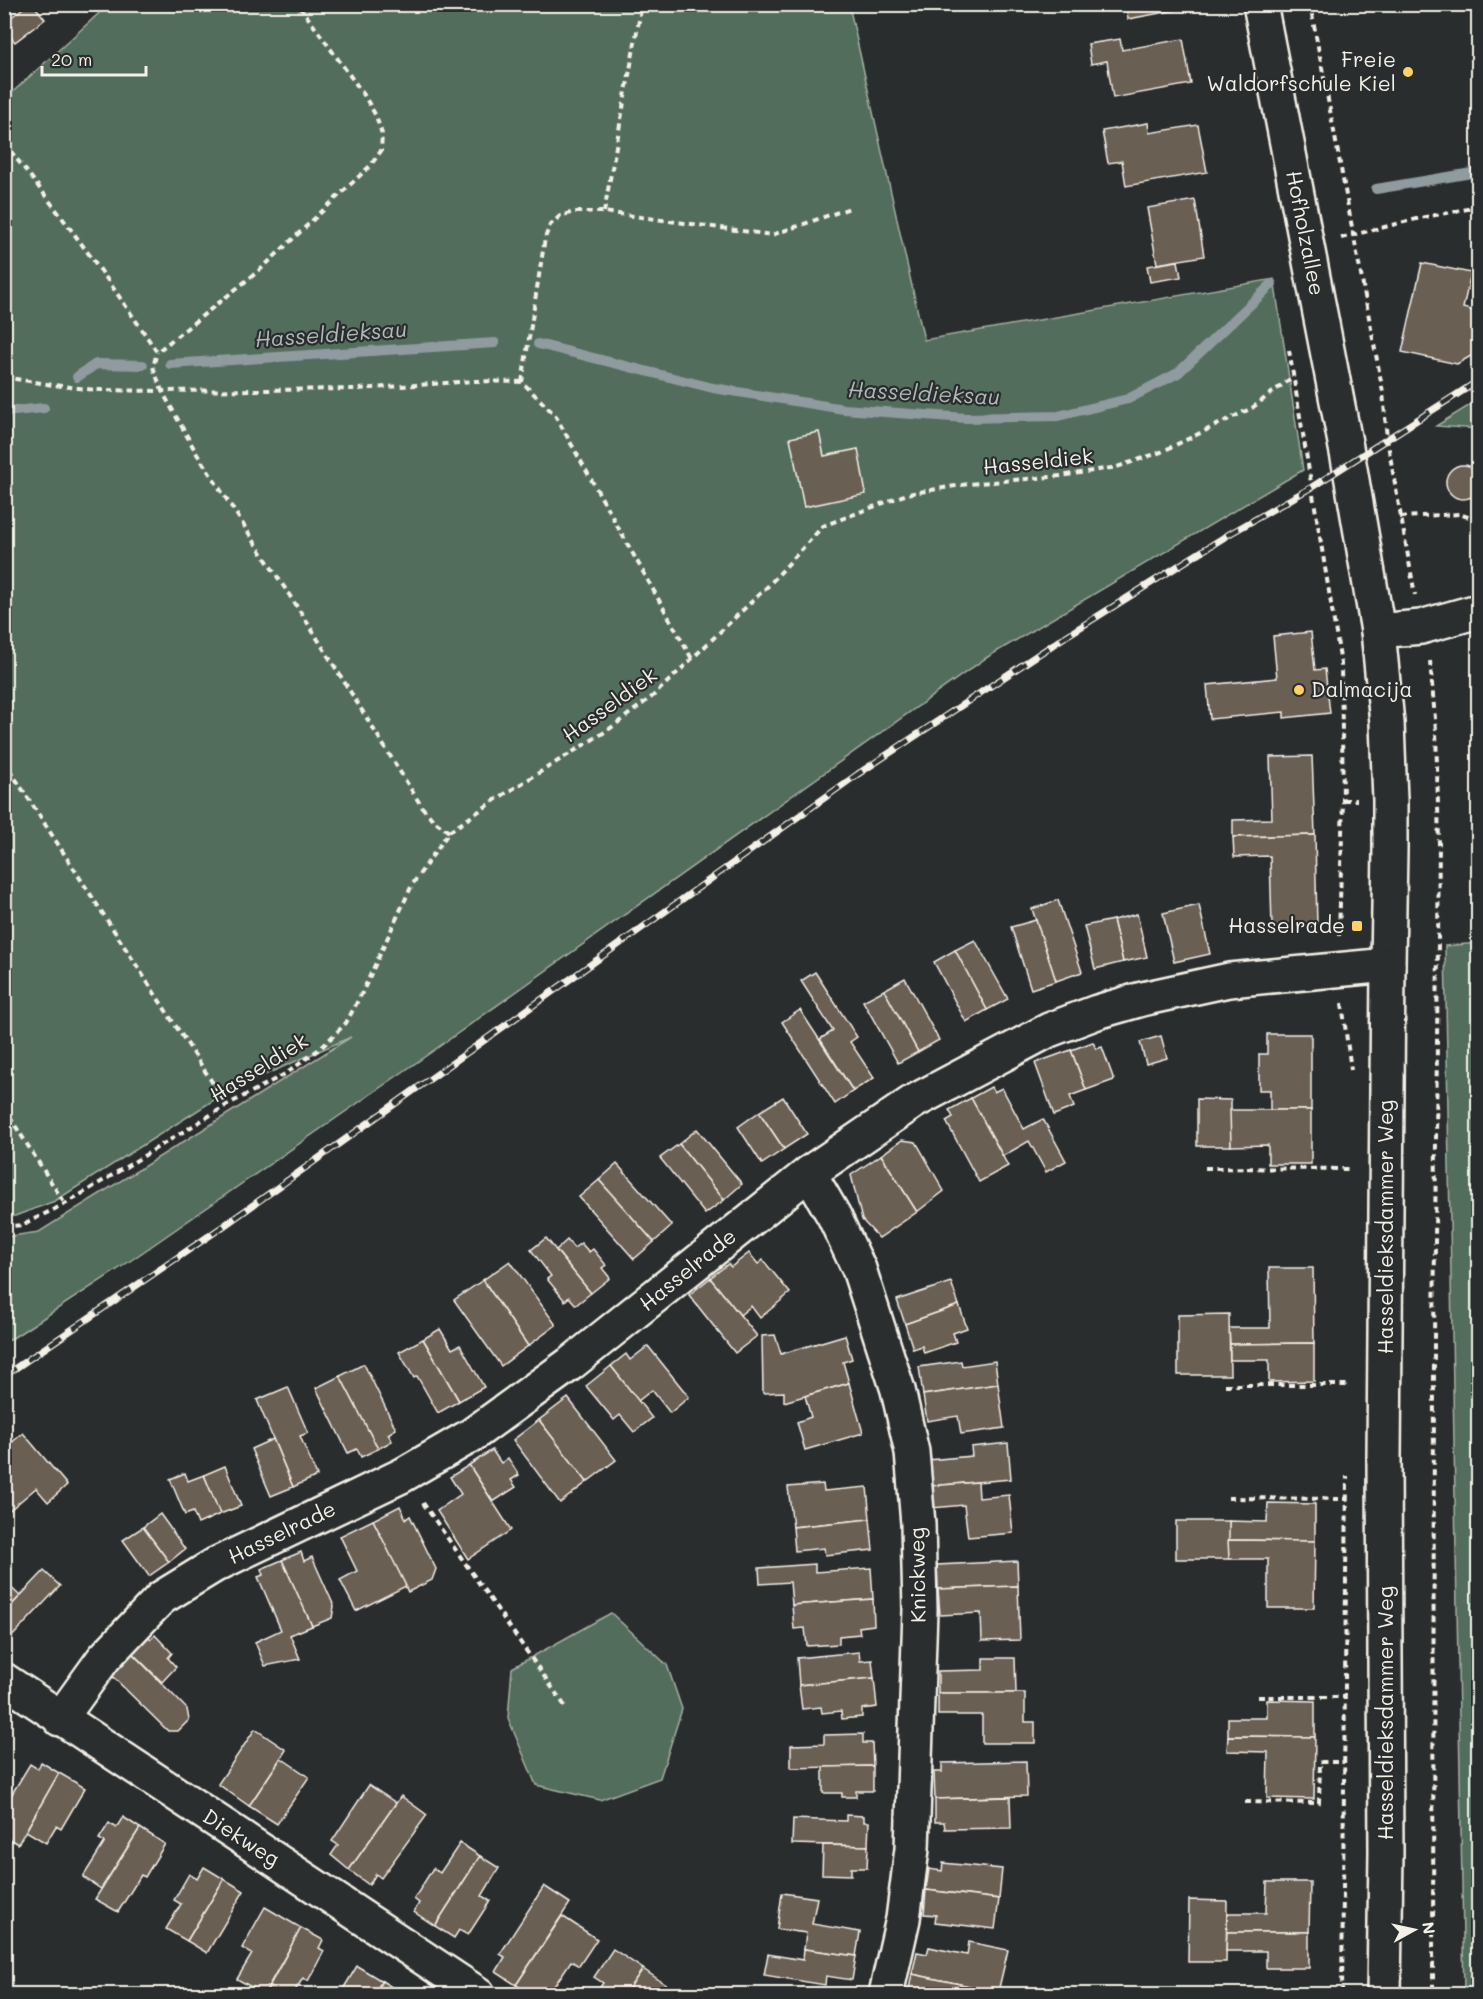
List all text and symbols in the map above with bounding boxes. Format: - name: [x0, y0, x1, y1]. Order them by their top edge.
- scale bar: [42, 39, 146, 77]
- place label: Freie Waldorfschule Kiel: [1206, 45, 1396, 96]
- text: 20 m: [51, 47, 92, 71]
- marker: Freie Waldorfschule Kiel: [1401, 65, 1415, 79]
- street label: Hofholzallee: [1281, 168, 1332, 297]
- water label: Hasseldieksau: [254, 314, 408, 353]
- water label: Hasseldieksau: [847, 374, 1001, 411]
- street label: Hasseldiek: [981, 441, 1094, 480]
- street label: Hasseldiek: [556, 660, 662, 747]
- place label: Dalmacija: [1311, 675, 1413, 702]
- marker: Dalmacija: [1292, 683, 1306, 697]
- place label: Hasselrade: [1228, 911, 1345, 938]
- marker: Hasselrade: [1350, 919, 1364, 933]
- street label: Hasseldiek: [204, 1026, 312, 1107]
- street label: Hasseldieksdammer Weg: [1371, 1100, 1398, 1354]
- street label: Hasselrade: [633, 1222, 741, 1316]
- street label: Hasselrade: [223, 1494, 340, 1569]
- street label: Knickweg: [902, 1527, 931, 1623]
- street label: Hasseldieksdammer Weg: [1371, 1586, 1398, 1840]
- street label: Diekweg: [198, 1802, 285, 1872]
- north arrow: [1384, 1900, 1444, 1960]
- text: N: [1418, 1920, 1441, 1935]

